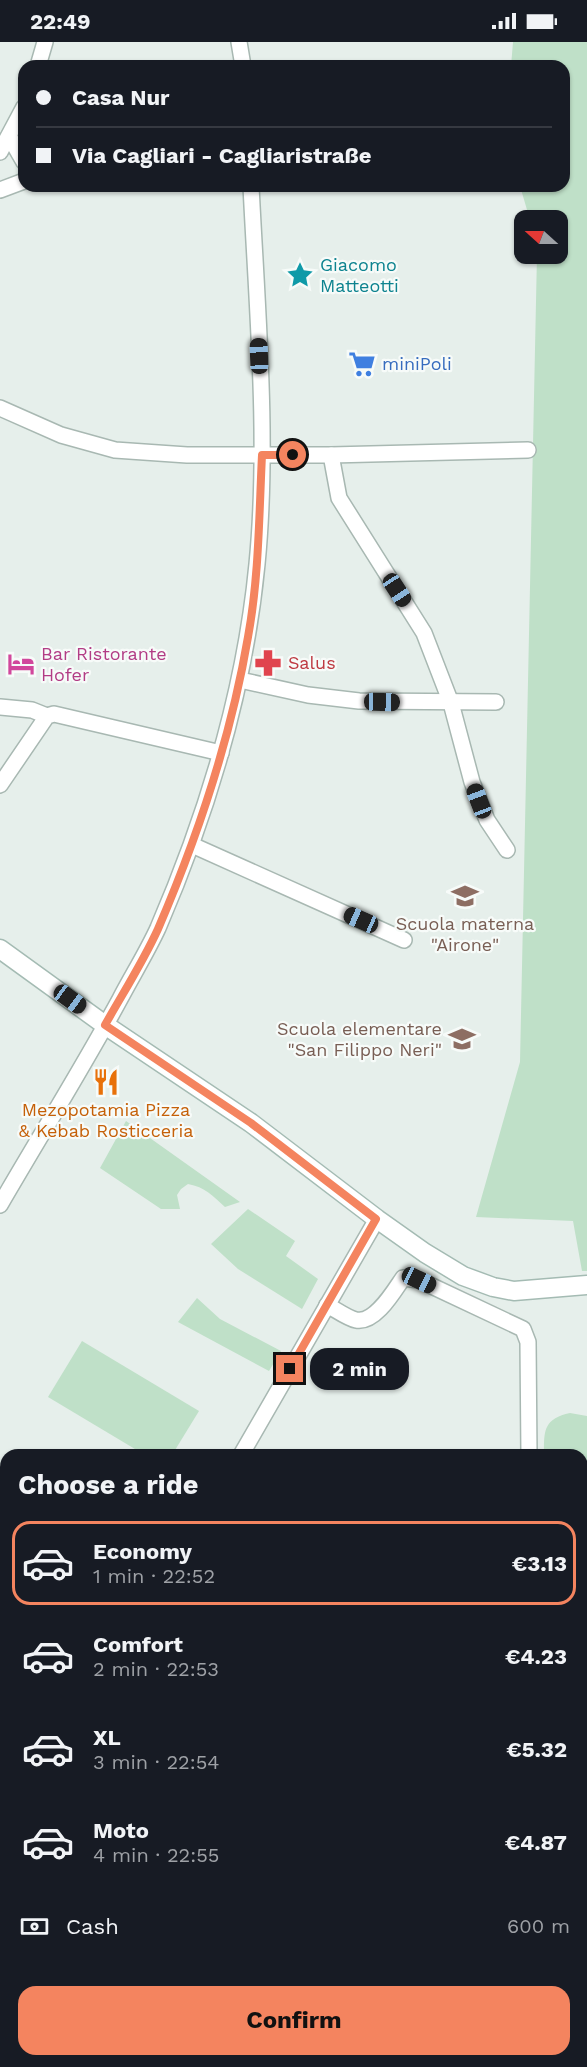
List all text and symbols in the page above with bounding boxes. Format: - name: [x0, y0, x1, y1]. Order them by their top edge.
- text: 22:49: [30, 9, 91, 34]
- text: Casa Nur: [72, 85, 170, 110]
- text: Via Cagliari - Cagliaristraße: [72, 143, 372, 168]
- north arrow: [514, 210, 568, 264]
- map controls: [514, 210, 568, 264]
- place label: Giacomo Matteotti: [320, 254, 399, 296]
- place icon: Giacomo Matteotti: [285, 260, 315, 290]
- car: [249, 338, 269, 374]
- supermarket icon: miniPoli: [347, 349, 377, 379]
- place label: miniPoli: [382, 353, 452, 374]
- route start: [279, 441, 306, 468]
- car: [380, 570, 414, 610]
- place label: Bar Ristorante Hofer: [41, 643, 167, 685]
- pharmacy icon: Salus: [253, 648, 283, 678]
- hotel icon: Bar Ristorante Hofer: [6, 649, 36, 679]
- place label: Salus: [288, 652, 336, 673]
- car: [364, 693, 400, 711]
- car: [464, 781, 494, 821]
- school or university icon: Scuola materna "Airone": [450, 881, 480, 911]
- car: [341, 904, 381, 936]
- place label: Scuola materna "Airone": [396, 913, 534, 955]
- car: [50, 981, 90, 1017]
- place label: Scuola elementare "San Filippo Neri": [277, 1018, 442, 1060]
- school or university icon: Scuola elementare "San Filippo Neri": [447, 1024, 477, 1054]
- restaurant icon: Mezopotamia Pizza & Kebab Rosticceria: [91, 1067, 121, 1097]
- place label: Mezopotamia Pizza & Kebab Rosticceria: [19, 1099, 193, 1141]
- car: [399, 1264, 439, 1296]
- callout: 2 min: [311, 1348, 410, 1390]
- route end: [276, 1355, 303, 1382]
- text: 2 min: [332, 1357, 387, 1381]
- text: Choose a ride: [18, 1469, 198, 1501]
- icon: car: [21, 1536, 75, 1590]
- text: Economy: [93, 1539, 192, 1564]
- text: €3.13: [512, 1551, 567, 1576]
- text: 1 min · 22:52: [93, 1564, 215, 1588]
- icon: car: [21, 1629, 75, 1683]
- text: Comfort: [93, 1632, 183, 1657]
- text: €4.23: [505, 1644, 567, 1669]
- text: 2 min · 22:53: [93, 1657, 219, 1681]
- icon: car: [21, 1722, 75, 1776]
- text: XL: [93, 1725, 121, 1750]
- text: €5.32: [506, 1737, 567, 1762]
- text: 3 min · 22:54: [93, 1750, 220, 1774]
- icon: car: [21, 1815, 75, 1869]
- text: Moto: [93, 1818, 149, 1843]
- text: €4.87: [505, 1830, 567, 1855]
- text: 4 min · 22:55: [93, 1843, 219, 1867]
- icon: cash: [18, 1910, 51, 1943]
- text: Cash: [66, 1914, 119, 1939]
- text: 600 m: [507, 1914, 570, 1938]
- button: Confirm: [18, 1986, 570, 2055]

